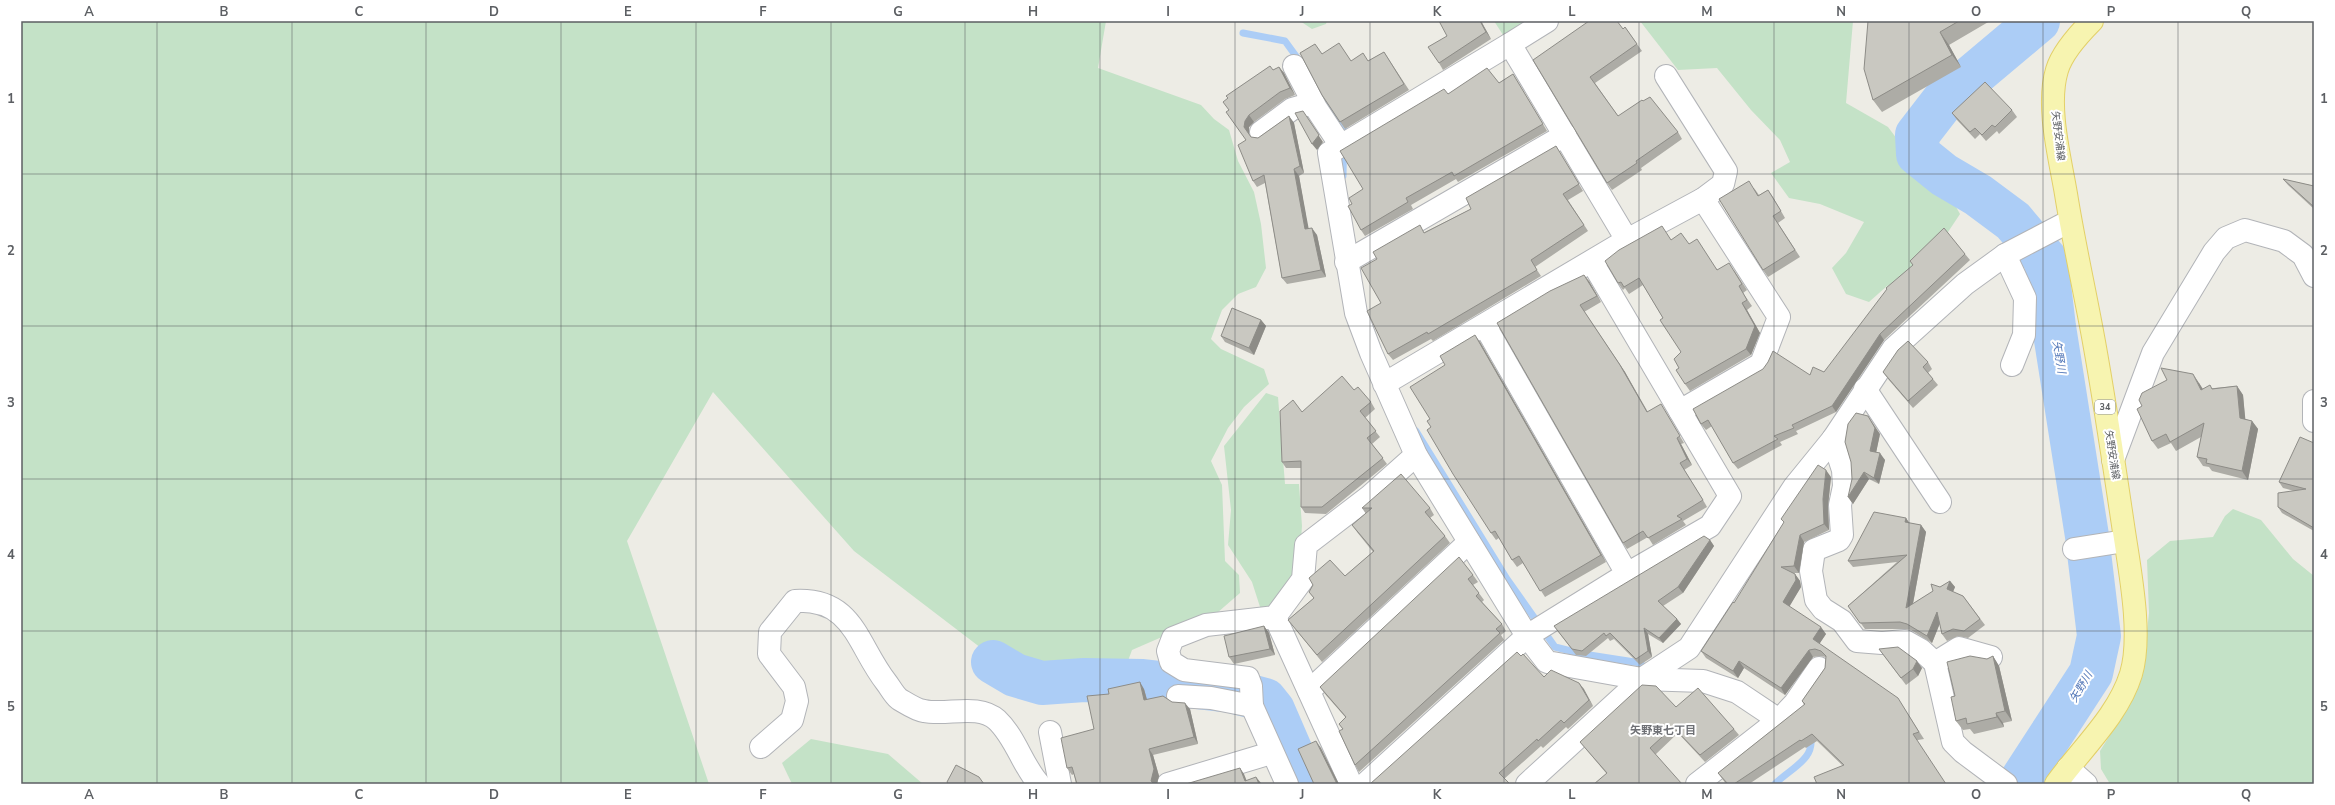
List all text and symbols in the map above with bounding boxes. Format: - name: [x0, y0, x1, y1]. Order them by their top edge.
- text: A: [84, 3, 94, 21]
- text: B: [220, 3, 229, 21]
- text: C: [355, 3, 364, 21]
- text: D: [489, 3, 499, 21]
- text: E: [624, 3, 632, 21]
- text: F: [759, 3, 767, 21]
- text: G: [893, 3, 903, 21]
- text: H: [1028, 3, 1038, 21]
- text: I: [1166, 3, 1170, 21]
- text: J: [1299, 3, 1304, 21]
- text: K: [1433, 3, 1442, 21]
- text: L: [1568, 3, 1576, 21]
- text: M: [1701, 3, 1713, 21]
- text: N: [1836, 3, 1846, 21]
- text: O: [1971, 3, 1981, 21]
- text: P: [2107, 3, 2116, 21]
- text: Q: [2241, 3, 2251, 21]
- text: 1: [7, 90, 15, 108]
- text: 1: [2320, 90, 2328, 108]
- street label: 矢野安浦線: [2048, 110, 2068, 162]
- text: 2: [7, 242, 15, 260]
- text: 2: [2320, 242, 2328, 260]
- water label: 矢野川: [2049, 340, 2069, 375]
- text: 3: [7, 394, 15, 412]
- text: 3: [2320, 394, 2328, 412]
- road number: 34: [2095, 400, 2115, 414]
- street label: 矢野安浦線: [2101, 429, 2123, 481]
- text: 4: [7, 546, 15, 564]
- text: 4: [2320, 546, 2328, 564]
- water label: 矢野川: [2066, 668, 2096, 705]
- text: 5: [7, 698, 15, 716]
- text: 5: [2320, 698, 2328, 716]
- district label: 矢野東七丁目: [1630, 723, 1696, 738]
- text: A: [84, 786, 94, 804]
- text: B: [220, 786, 229, 804]
- text: C: [355, 786, 364, 804]
- text: D: [489, 786, 499, 804]
- text: E: [624, 786, 632, 804]
- text: F: [759, 786, 767, 804]
- text: G: [893, 786, 903, 804]
- text: H: [1028, 786, 1038, 804]
- text: I: [1166, 786, 1170, 804]
- text: J: [1299, 786, 1304, 804]
- text: K: [1433, 786, 1442, 804]
- text: L: [1568, 786, 1576, 804]
- text: M: [1701, 786, 1713, 804]
- text: N: [1836, 786, 1846, 804]
- text: O: [1971, 786, 1981, 804]
- text: P: [2107, 786, 2116, 804]
- text: Q: [2241, 786, 2251, 804]

